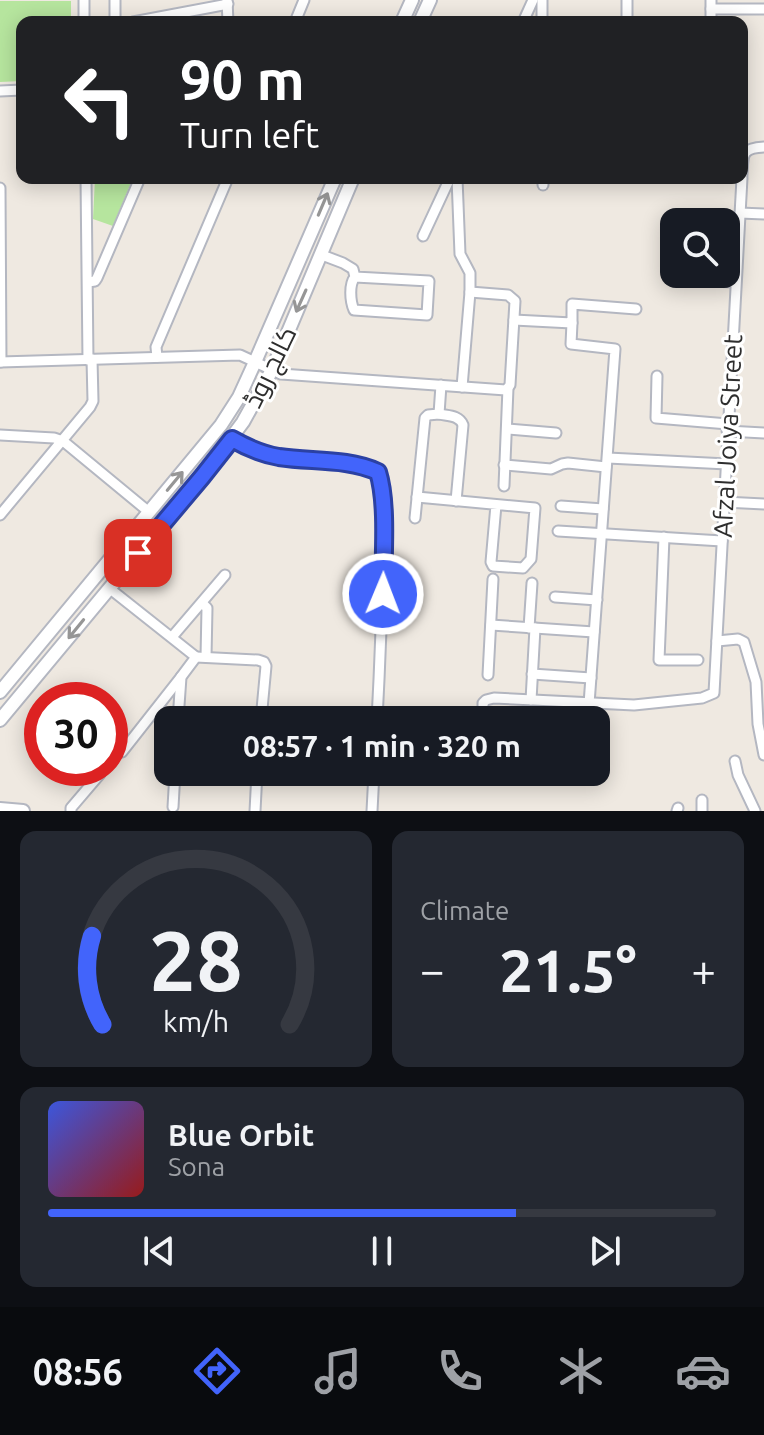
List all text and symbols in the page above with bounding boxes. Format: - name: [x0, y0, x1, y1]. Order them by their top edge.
- icon: left: [48, 48, 152, 152]
- text: 90 m: [180, 48, 305, 111]
- text: Turn left: [180, 114, 319, 155]
- one-way arrow: [317, 192, 332, 217]
- map controls: [660, 208, 740, 288]
- button: search: [660, 208, 740, 288]
- one-way arrow: [293, 289, 308, 313]
- street label: کالج روڈ: [237, 321, 304, 414]
- street label: Afzal Joiya Street: [708, 334, 747, 538]
- one-way arrow: [166, 471, 184, 491]
- pin: [104, 519, 172, 587]
- icon: arrive: [116, 531, 160, 575]
- position arrow: [341, 552, 425, 636]
- one-way arrow: [67, 618, 85, 639]
- speed limit sign: 30: [24, 682, 128, 786]
- text: 08:57 · 1 min · 320 m: [243, 729, 521, 763]
- text: Climate: [420, 896, 509, 925]
- text: 28: [149, 913, 243, 1007]
- text: 21.5°: [499, 936, 637, 1003]
- text: −: [420, 945, 445, 994]
- text: +: [691, 945, 716, 994]
- text: km/h: [163, 1005, 229, 1037]
- text: Blue Orbit: [168, 1118, 314, 1152]
- text: Sona: [168, 1152, 225, 1181]
- icon: previous: [137, 1229, 181, 1273]
- icon: pause: [360, 1229, 404, 1273]
- icon: next: [583, 1229, 627, 1273]
- icon: directions: [189, 1343, 245, 1399]
- icon: music: [310, 1343, 366, 1399]
- icon: phone: [432, 1343, 488, 1399]
- icon: climate: [553, 1343, 609, 1399]
- icon: car: [675, 1343, 731, 1399]
- text: 08:56: [33, 1351, 123, 1392]

